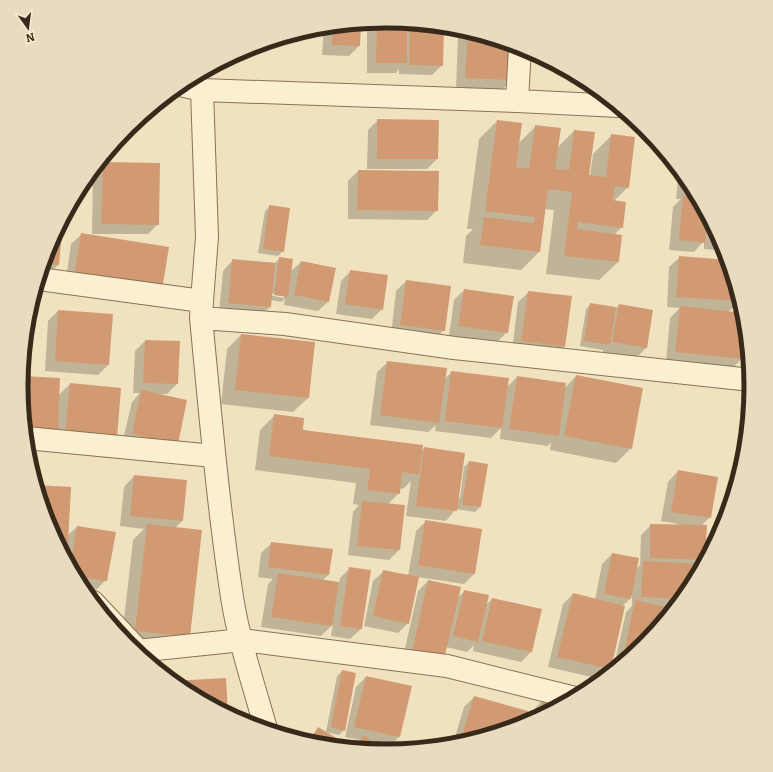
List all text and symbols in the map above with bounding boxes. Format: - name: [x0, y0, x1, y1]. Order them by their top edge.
- north arrow: [8, 8, 48, 48]
- text: N: [24, 30, 36, 45]

